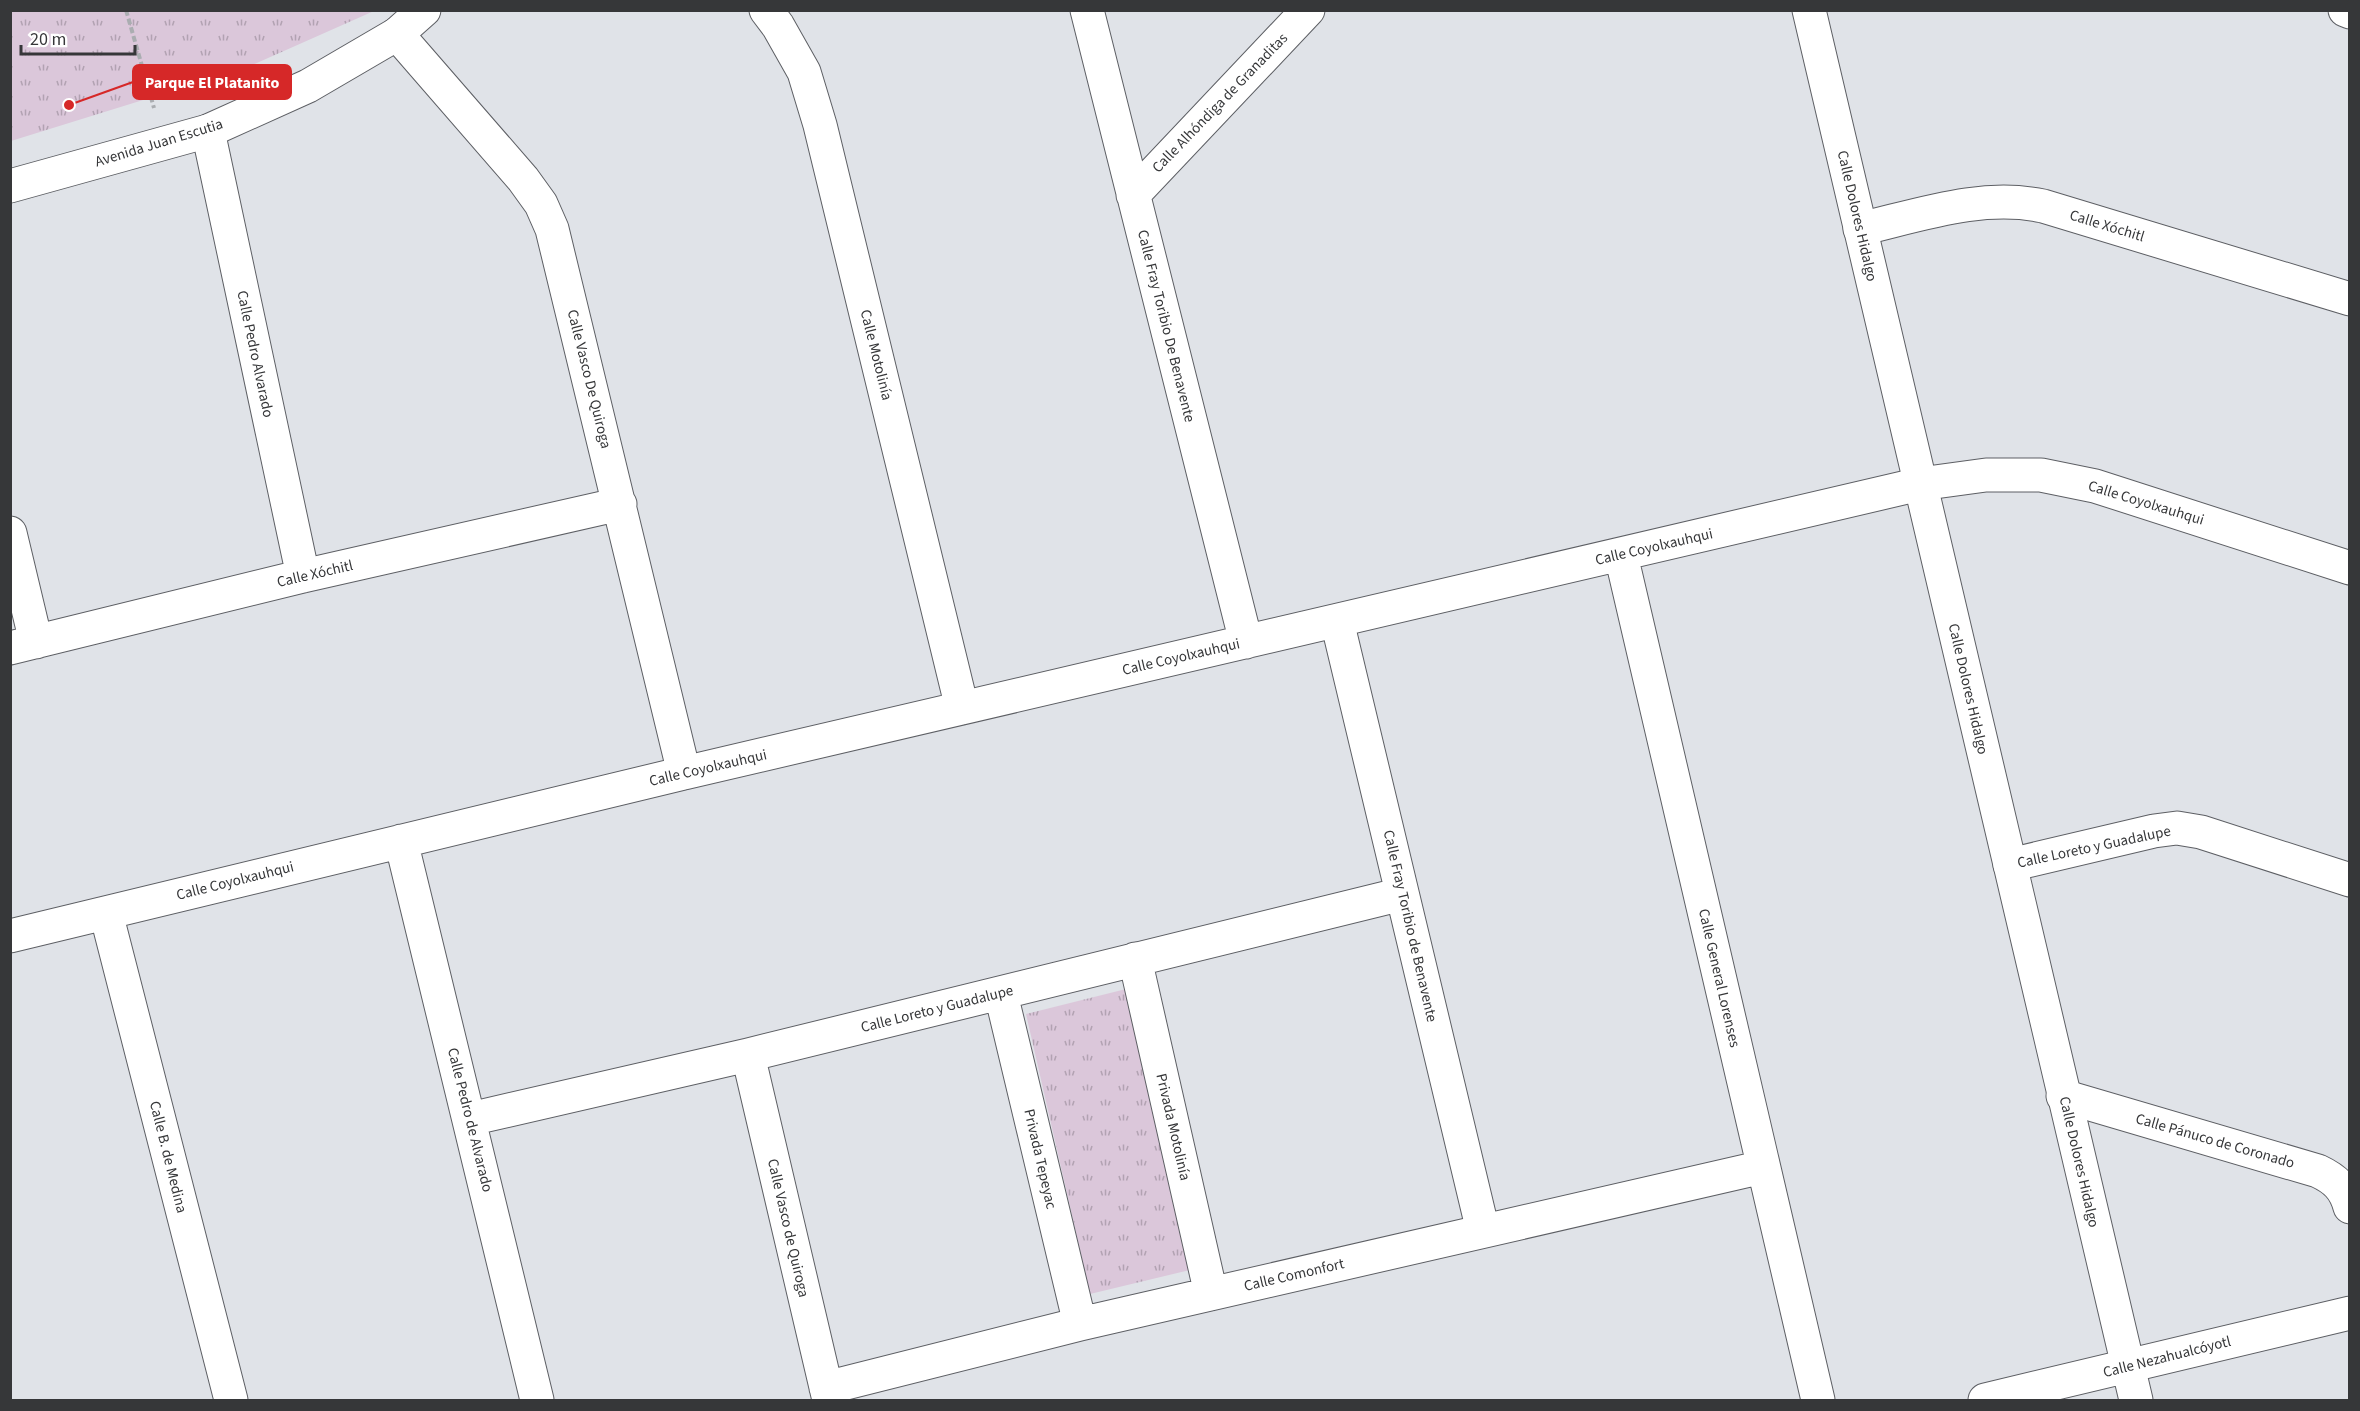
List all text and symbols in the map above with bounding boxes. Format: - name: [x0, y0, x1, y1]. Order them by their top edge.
- scale bar: [21, 18, 135, 56]
- text: 20 m: [30, 27, 66, 52]
- street label: Calle Alhóndiga de Granaditas: [1147, 28, 1293, 178]
- callout: Parque El Platanito: [133, 65, 291, 99]
- text: Parque El Platanito: [145, 72, 279, 94]
- street label: Avenida Juan Escutia: [92, 114, 226, 172]
- street label: Calle Dolores Hidalgo: [1832, 148, 1882, 284]
- street label: Calle Xóchitl: [2067, 205, 2147, 247]
- street label: Calle Fray Toribio De Benavente: [1132, 228, 1200, 424]
- street label: Calle Pedro Alvarado: [231, 289, 279, 419]
- street label: Calle Vasco De Quiroga: [562, 307, 616, 451]
- street label: Calle Motolinía: [855, 307, 897, 403]
- street label: Calle Coyolxauhqui: [2085, 475, 2207, 531]
- street label: Calle Coyolxauhqui: [1593, 523, 1715, 571]
- street label: Calle Xóchitl: [275, 555, 355, 593]
- street label: Calle Dolores Hidalgo: [1943, 621, 1993, 757]
- street label: Calle Coyolxauhqui: [1120, 633, 1242, 681]
- street label: Calle Coyolxauhqui: [647, 744, 769, 792]
- street label: Calle Loreto y Guadalupe: [2015, 820, 2173, 874]
- street label: Calle Fray Toribio de Benavente: [1378, 828, 1442, 1024]
- street label: Calle Coyolxauhqui: [174, 856, 296, 906]
- street label: Calle General Lorenses: [1693, 907, 1745, 1049]
- street label: Calle Loreto y Guadalupe: [859, 980, 1015, 1038]
- street label: Calle Pedro de Alvarado: [442, 1046, 498, 1194]
- street label: Privada Motolinía: [1150, 1071, 1196, 1183]
- street label: Calle Dolores Hidalgo: [2054, 1094, 2104, 1230]
- street label: Calle B. de Medina: [144, 1099, 192, 1215]
- street label: Privada Tepeyac: [1018, 1107, 1062, 1211]
- street label: Calle Pánuco de Coronado: [2133, 1108, 2297, 1174]
- street label: Calle Vasco de Quiroga: [762, 1157, 814, 1299]
- street label: Calle Comonfort: [1242, 1253, 1346, 1297]
- street label: Calle Nezahualcóyotl: [2101, 1331, 2233, 1383]

